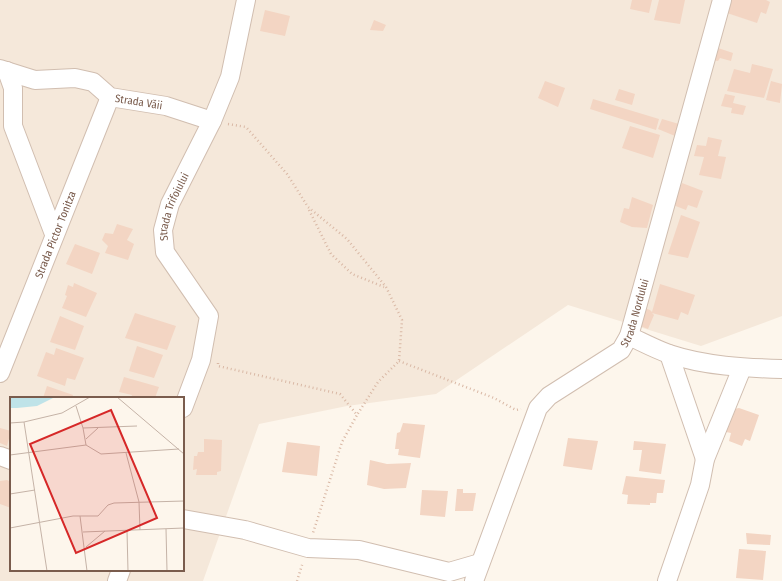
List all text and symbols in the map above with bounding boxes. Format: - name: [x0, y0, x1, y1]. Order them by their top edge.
- street label: Strada Văii: [114, 92, 164, 112]
- street label: Strada Trifoiului: [157, 170, 192, 241]
- street label: Strada Pictor Tonitza: [32, 189, 79, 280]
- street label: Strada Nordului: [618, 277, 652, 350]
- inset map: [10, 397, 184, 571]

